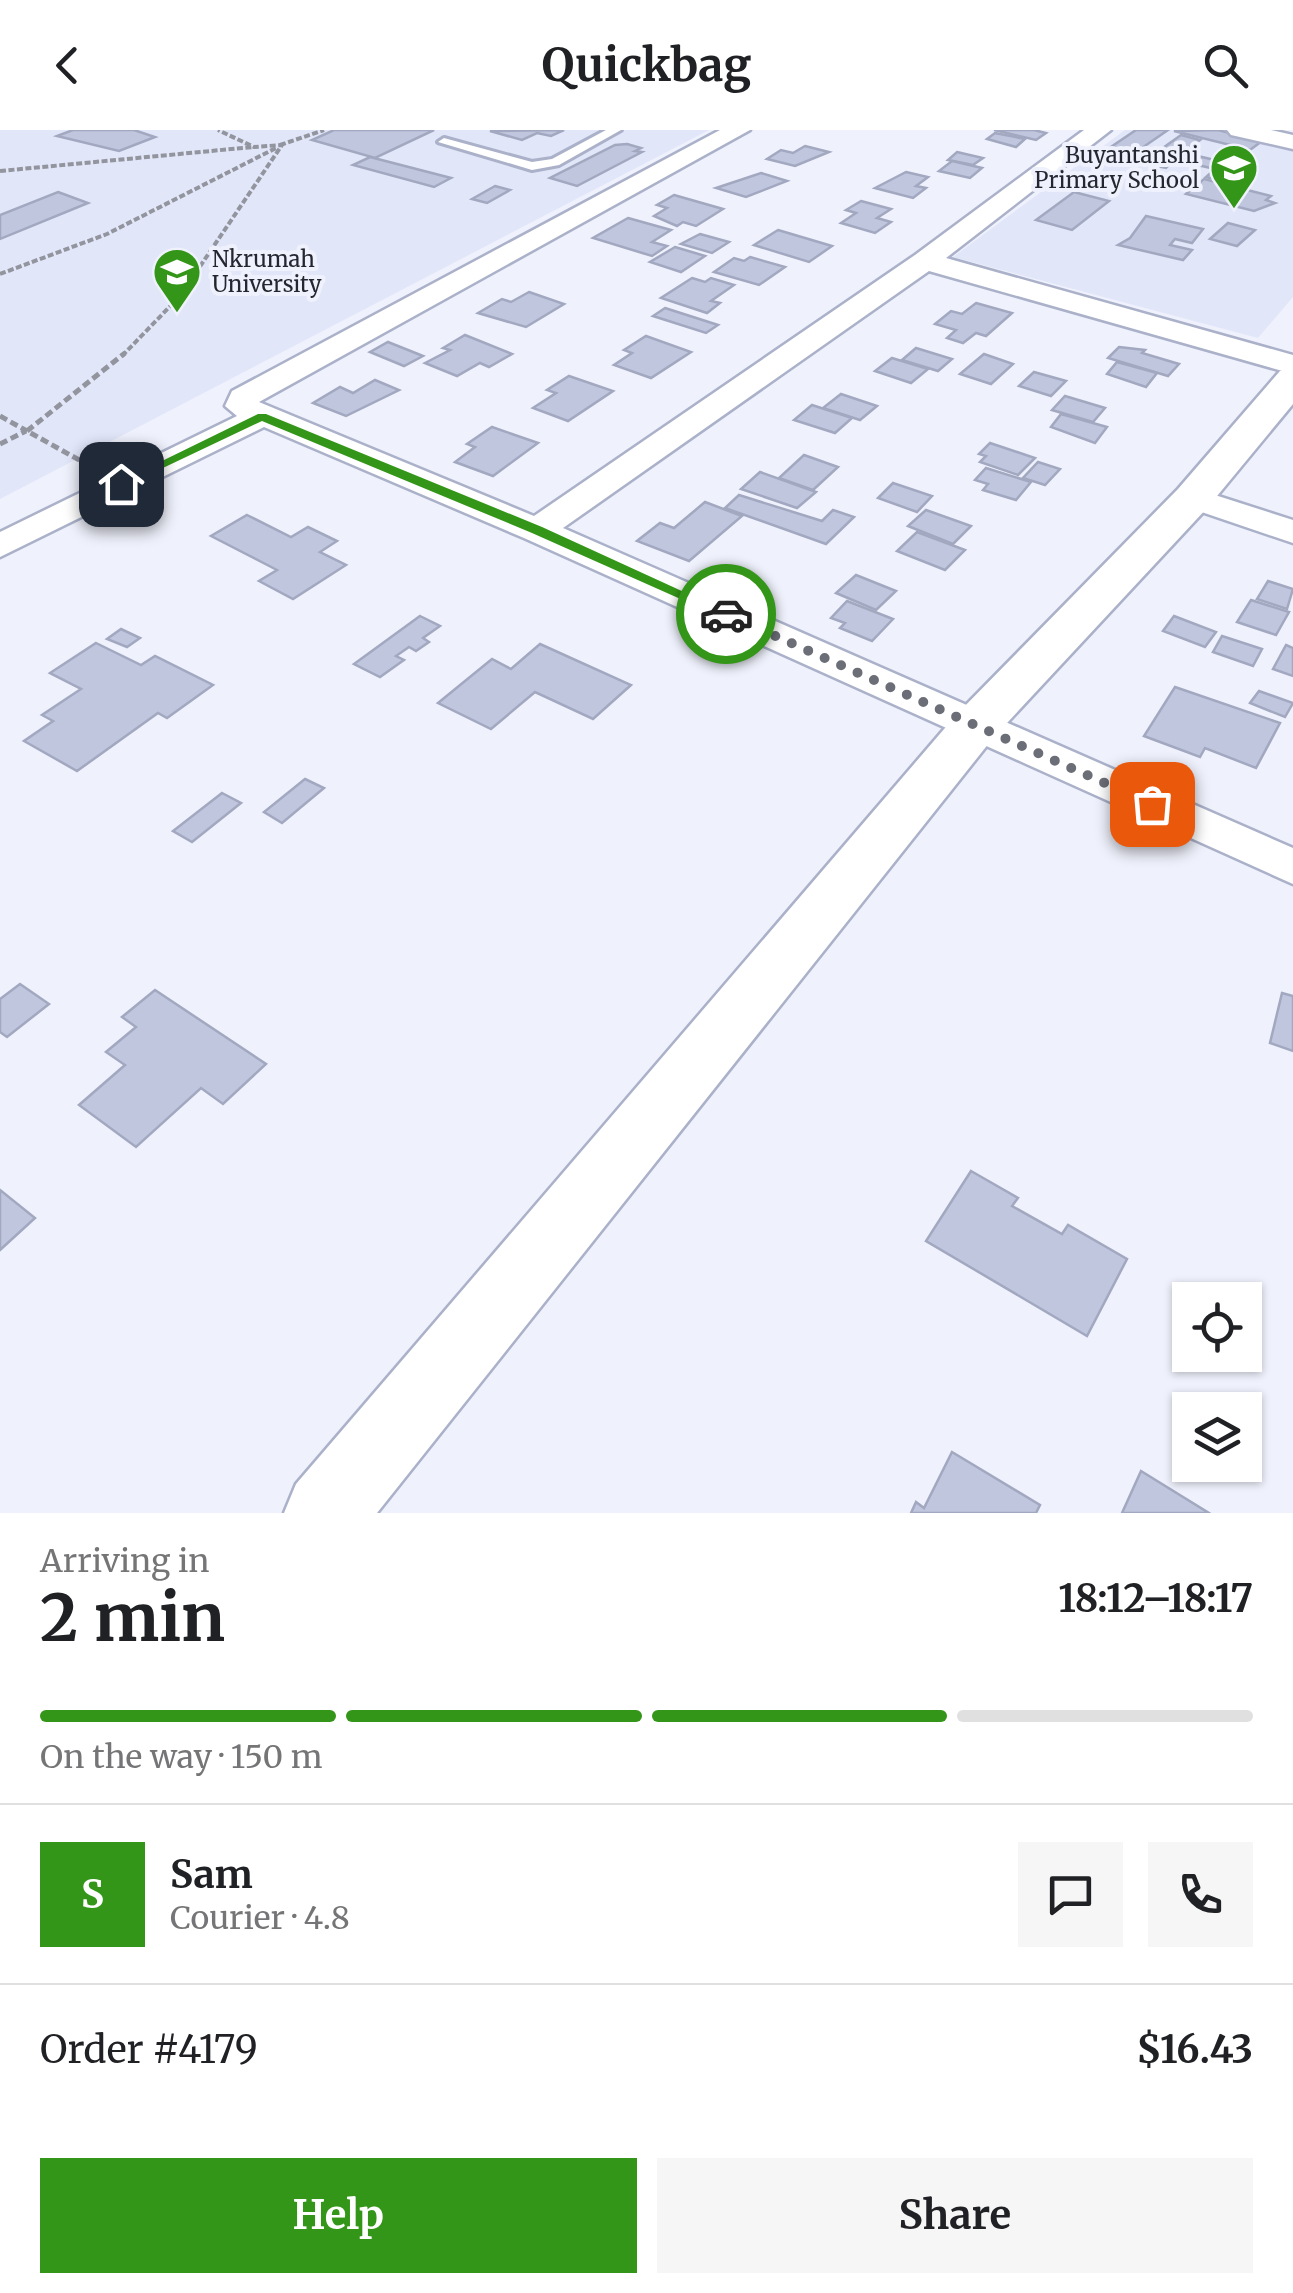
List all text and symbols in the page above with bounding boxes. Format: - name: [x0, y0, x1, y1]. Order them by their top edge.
- text: Quickbag: [542, 37, 751, 93]
- icon: back: [40, 38, 95, 93]
- icon: search: [1198, 38, 1253, 93]
- place label: Buyantanshi Primary School: [1034, 141, 1199, 194]
- school or university icon: Buyantanshi Primary School: [1208, 142, 1260, 210]
- place label: Nkrumah University: [212, 245, 322, 298]
- school or university icon: Nkrumah University: [151, 246, 203, 314]
- pin: [79, 442, 164, 527]
- icon: home: [94, 457, 149, 512]
- courier: [676, 564, 776, 664]
- icon: car: [699, 587, 754, 642]
- pin: [1110, 762, 1195, 847]
- icon: bag: [1125, 777, 1180, 832]
- map controls: [1172, 1282, 1262, 1482]
- button: locate: [1172, 1282, 1262, 1372]
- button: layers: [1172, 1392, 1262, 1482]
- text: Arriving in: [40, 1541, 209, 1581]
- text: 18:12–18:17: [1058, 1575, 1253, 1622]
- text: 2 min: [40, 1577, 225, 1659]
- text: On the way · 150 m: [40, 1737, 322, 1777]
- button: chat: [1018, 1842, 1123, 1947]
- button: phone: [1148, 1842, 1253, 1947]
- text: Sam: [170, 1851, 253, 1898]
- text: S: [81, 1871, 104, 1918]
- text: Courier · 4.8: [170, 1898, 350, 1938]
- text: Order #4179: [40, 2026, 258, 2073]
- text: $16.43: [1136, 2026, 1253, 2073]
- button: Help: [40, 2158, 637, 2273]
- button: Share: [657, 2158, 1253, 2273]

